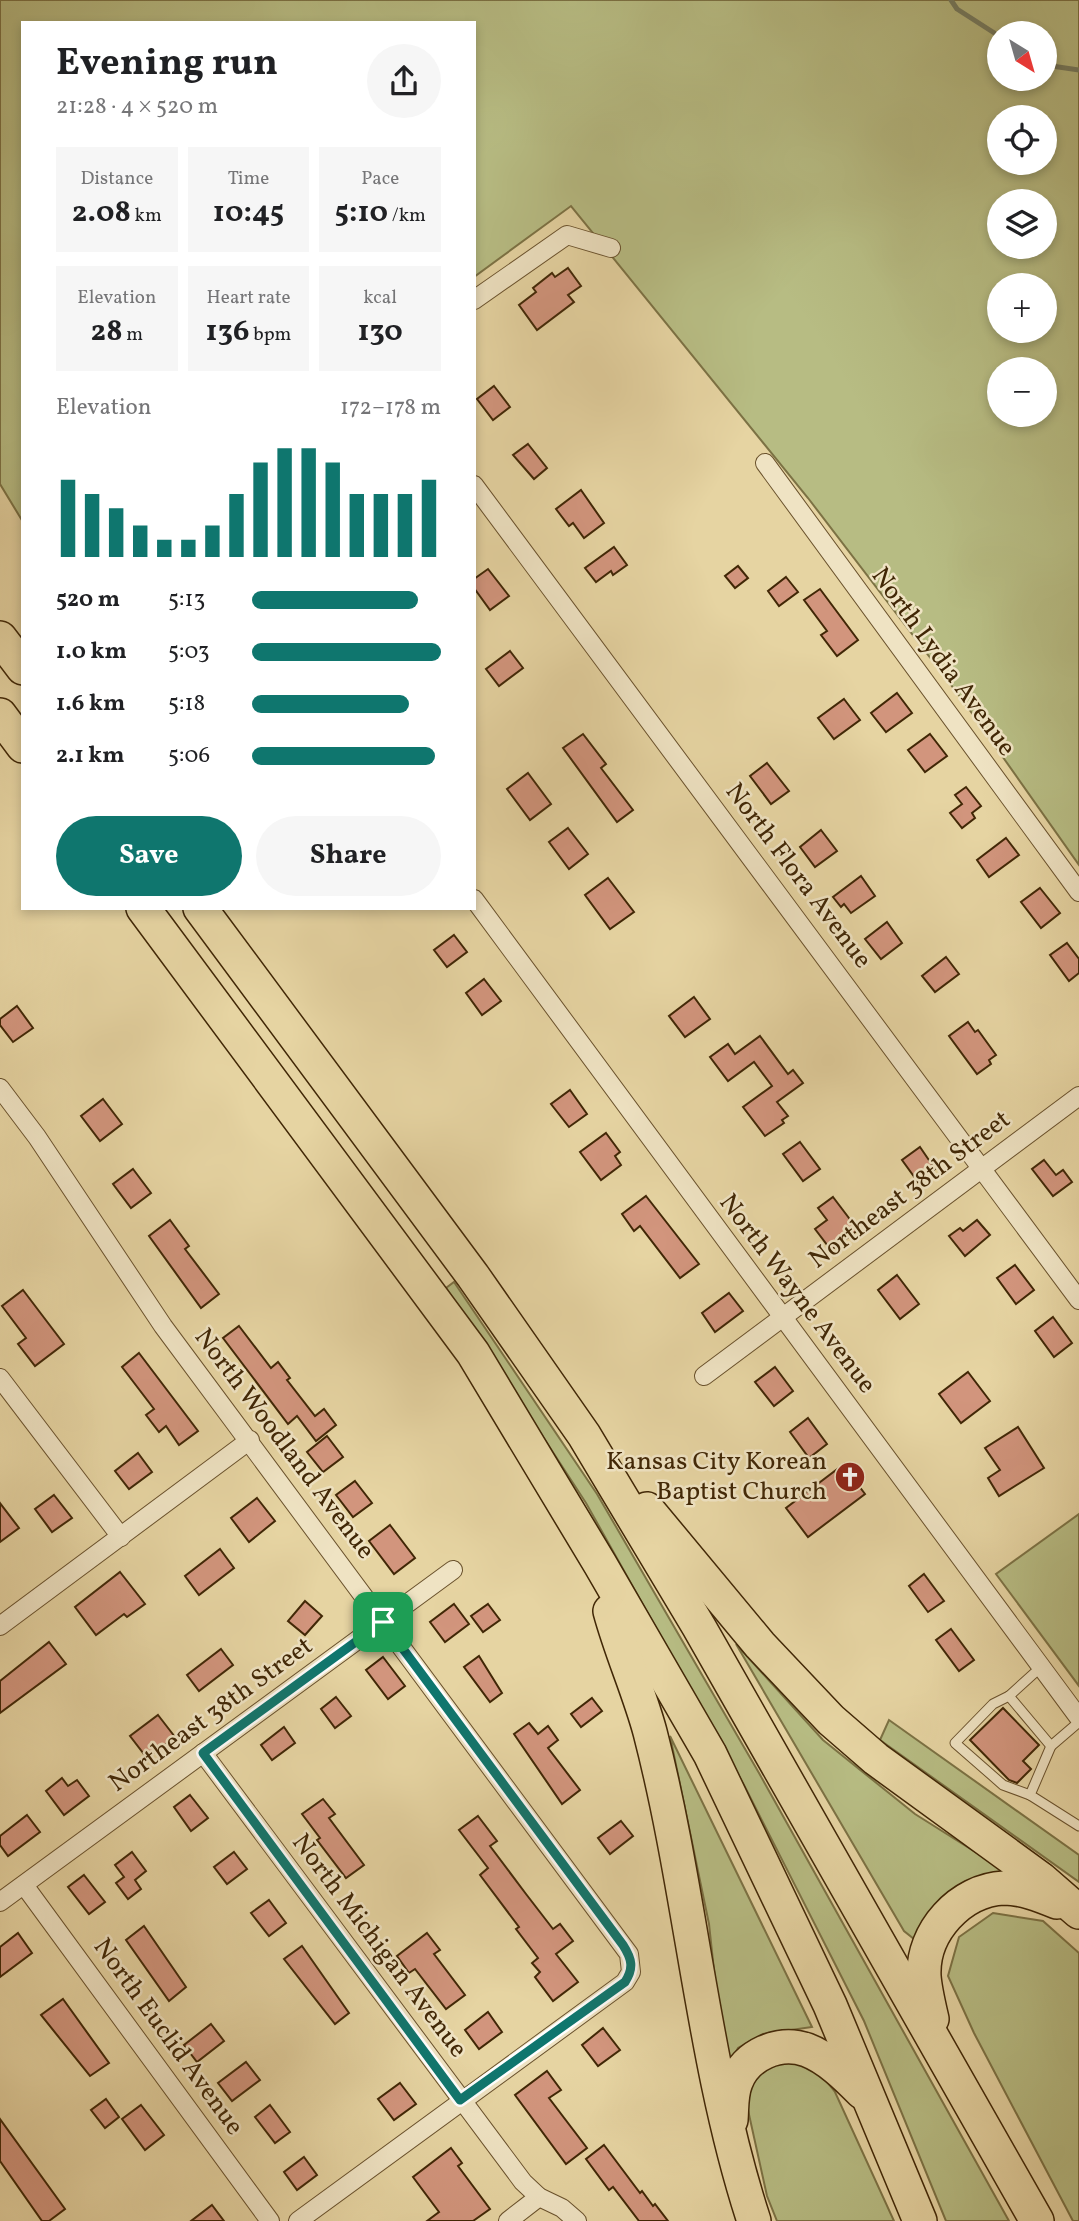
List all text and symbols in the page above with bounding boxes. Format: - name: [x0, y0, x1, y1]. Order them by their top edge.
- north arrow: [987, 21, 1057, 91]
- map controls: [987, 21, 1057, 427]
- text: Evening run: [56, 38, 278, 91]
- button: share: [367, 44, 441, 118]
- text: 21:28 · 4 × 520 m: [56, 91, 218, 123]
- button: locate: [987, 105, 1057, 175]
- text: Distance: [80, 166, 153, 192]
- text: Time: [228, 166, 269, 192]
- text: Pace: [361, 166, 399, 192]
- button: layers: [987, 189, 1057, 259]
- text: 2.08: [72, 192, 131, 234]
- text: 10:45: [213, 192, 284, 234]
- text: 5:10: [334, 192, 388, 234]
- text: km: [131, 203, 162, 229]
- text: /km: [388, 203, 426, 229]
- button: +: [987, 273, 1057, 343]
- text: Elevation: [77, 285, 156, 311]
- text: Heart rate: [207, 285, 290, 311]
- text: kcal: [363, 285, 397, 311]
- text: 28: [91, 311, 122, 353]
- text: 136: [206, 311, 249, 353]
- text: 130: [357, 311, 403, 353]
- text: m: [122, 322, 143, 348]
- text: bpm: [249, 322, 291, 348]
- button: −: [987, 357, 1057, 427]
- text: Elevation: [56, 392, 152, 424]
- text: 172–178 m: [340, 392, 441, 424]
- street label: North Lydia Avenue: [862, 560, 1024, 764]
- text: 520 m: [56, 584, 120, 616]
- text: 5:13: [168, 584, 205, 616]
- text: 1.0 km: [56, 636, 127, 668]
- text: 5:03: [168, 636, 210, 668]
- text: 1.6 km: [56, 688, 125, 720]
- text: 5:18: [168, 688, 205, 720]
- text: 2.1 km: [56, 740, 125, 772]
- text: 5:06: [168, 740, 210, 772]
- street label: North Flora Avenue: [716, 776, 880, 976]
- button: Save: [56, 816, 242, 896]
- button: Share: [256, 816, 441, 896]
- street label: Northeast 38th Street: [802, 1102, 1018, 1278]
- street label: North Wayne Avenue: [710, 1187, 884, 1401]
- street label: North Woodland Avenue: [185, 1321, 383, 1567]
- place label: Kansas City Korean Baptist Church: [606, 1444, 827, 1510]
- church icon: Kansas City Korean Baptist Church: [833, 1460, 867, 1494]
- pin: [353, 1592, 413, 1652]
- icon: arrive: [364, 1603, 402, 1641]
- street label: Northeast 38th Street: [102, 1629, 320, 1801]
- street label: North Michigan Avenue: [283, 1826, 475, 2066]
- street label: North Euclid Avenue: [84, 1931, 252, 2143]

